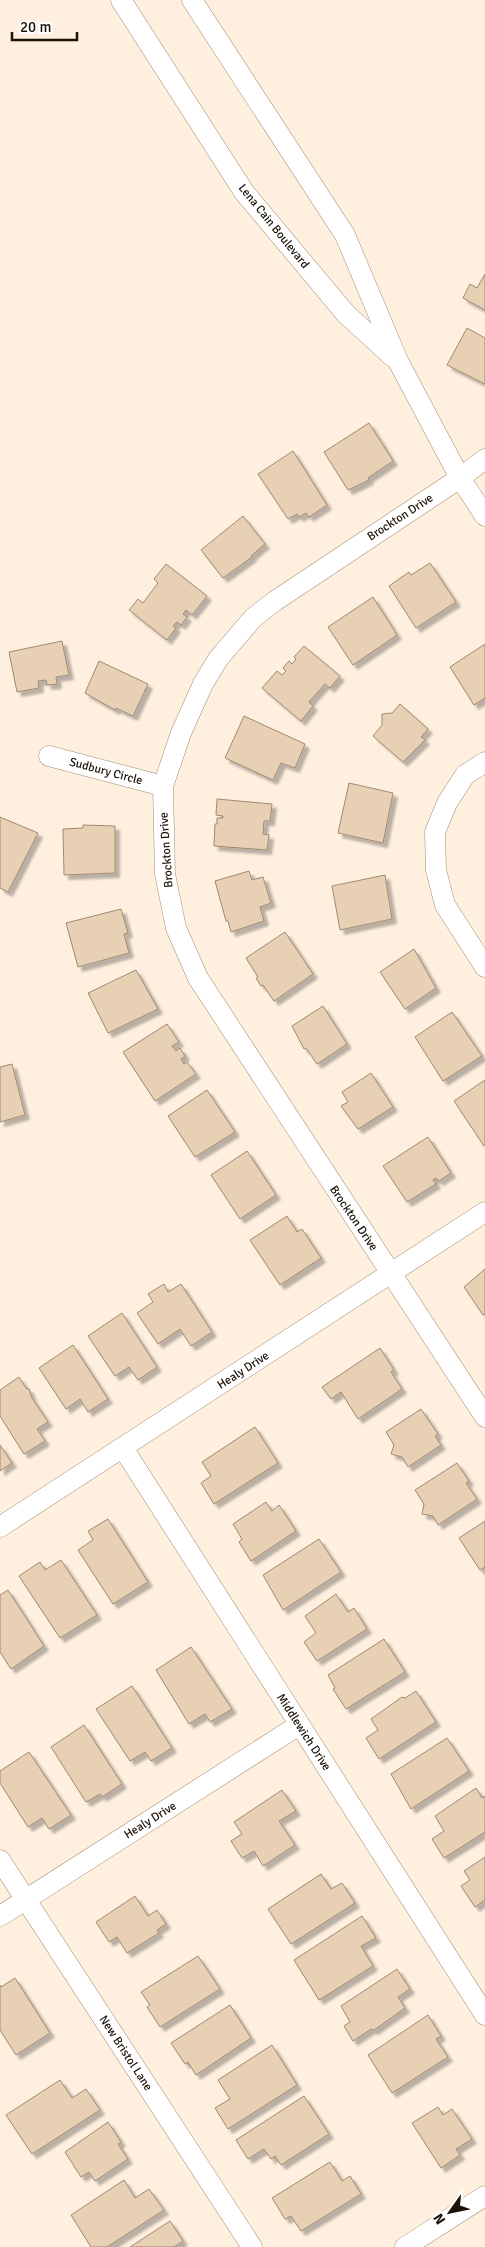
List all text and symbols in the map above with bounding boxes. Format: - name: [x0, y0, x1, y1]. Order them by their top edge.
- scale bar: [12, 10, 78, 42]
- text: 20 m: [20, 18, 51, 36]
- street label: Lena Cain Boulevard: [235, 181, 312, 272]
- street label: Brockton Drive: [365, 491, 436, 544]
- street label: Sudbury Circle: [68, 755, 144, 788]
- street label: Brockton Drive: [156, 812, 177, 888]
- street label: Brockton Drive: [326, 1183, 381, 1254]
- street label: Healy Drive: [215, 1348, 272, 1393]
- street label: Middlewich Drive: [273, 1691, 334, 1774]
- street label: Healy Drive: [121, 1799, 179, 1842]
- street label: New Bristol Lane: [96, 2013, 156, 2094]
- north arrow: [425, 2187, 475, 2237]
- text: N: [430, 2210, 449, 2228]

